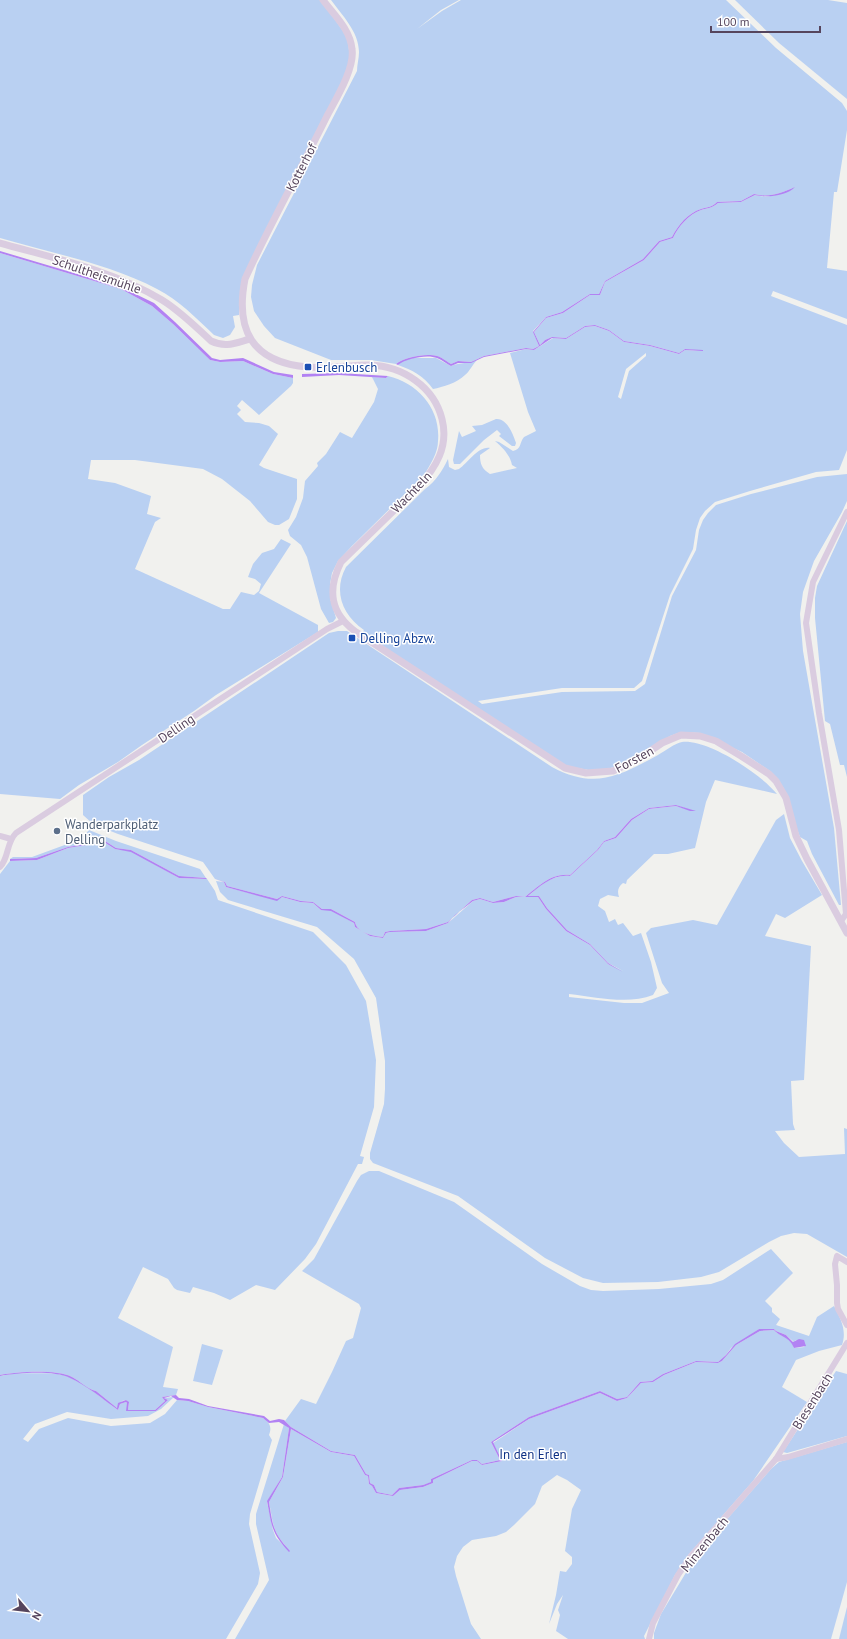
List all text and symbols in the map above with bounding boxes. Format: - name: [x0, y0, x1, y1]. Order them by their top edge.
- scale bar: [711, 8, 820, 34]
- text: 100 m: [717, 14, 750, 29]
- street label: Kotterhof: [282, 139, 321, 194]
- street label: Schultheismühle: [50, 251, 143, 298]
- place label: Erlenbusch: [316, 359, 377, 376]
- marker: Erlenbusch: [303, 362, 313, 372]
- street label: Wachteln: [387, 468, 435, 517]
- place label: Delling Abzw.: [360, 630, 435, 647]
- marker: Delling Abzw.: [347, 633, 357, 643]
- street label: Delling: [155, 710, 198, 747]
- street label: Forsten: [612, 742, 657, 777]
- place label: Wanderparkplatz Delling: [65, 816, 159, 848]
- marker: Wanderparkplatz Delling: [52, 826, 62, 836]
- street label: Biesenbach: [788, 1370, 836, 1433]
- park label: In den Erlen: [499, 1446, 567, 1463]
- street label: Minzenbach: [677, 1513, 732, 1576]
- north arrow: [8, 1591, 48, 1631]
- text: N: [29, 1609, 45, 1622]

